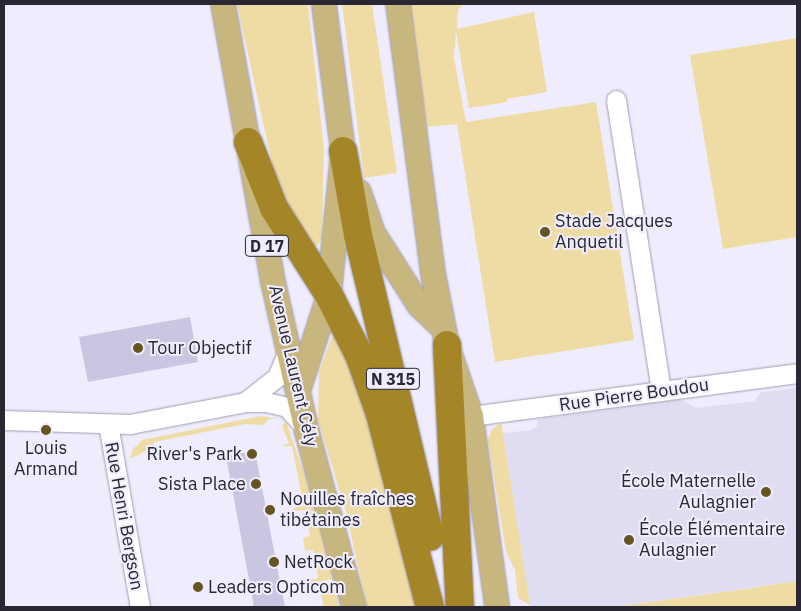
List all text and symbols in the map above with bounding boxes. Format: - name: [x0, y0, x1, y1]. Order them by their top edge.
- place label: Stade Jacques Anquetil: [555, 211, 673, 253]
- marker: Stade Jacques Anquetil: [539, 226, 551, 238]
- road number: D 17: [244, 232, 290, 260]
- street label: Avenue Laurent Cély: [264, 283, 322, 449]
- place label: Tour Objectif: [148, 337, 252, 359]
- marker: Tour Objectif: [132, 342, 144, 354]
- road number: N 315: [366, 366, 420, 392]
- street label: Rue Pierre Boudou: [558, 374, 710, 416]
- marker: Louis Armand: [40, 424, 52, 436]
- place label: Louis Armand: [14, 438, 78, 480]
- street label: Rue Henri Bergson: [100, 440, 148, 592]
- place label: River's Park: [146, 443, 242, 465]
- marker: River's Park: [246, 448, 258, 460]
- place label: École Maternelle Aulagnier: [621, 471, 756, 514]
- place label: Sista Place: [158, 473, 246, 495]
- marker: Sista Place: [250, 478, 262, 490]
- marker: École Maternelle Aulagnier: [760, 486, 772, 498]
- place label: Nouilles fraîches tibétaines: [280, 489, 415, 532]
- marker: Nouilles fraîches tibétaines: [264, 504, 276, 516]
- place label: École Élémentaire Aulagnier: [639, 519, 785, 562]
- marker: École Élémentaire Aulagnier: [623, 534, 635, 546]
- place label: NetRock: [284, 551, 353, 573]
- marker: NetRock: [268, 556, 280, 568]
- place label: Leaders Opticom: [208, 576, 345, 598]
- marker: Leaders Opticom: [192, 581, 204, 593]

